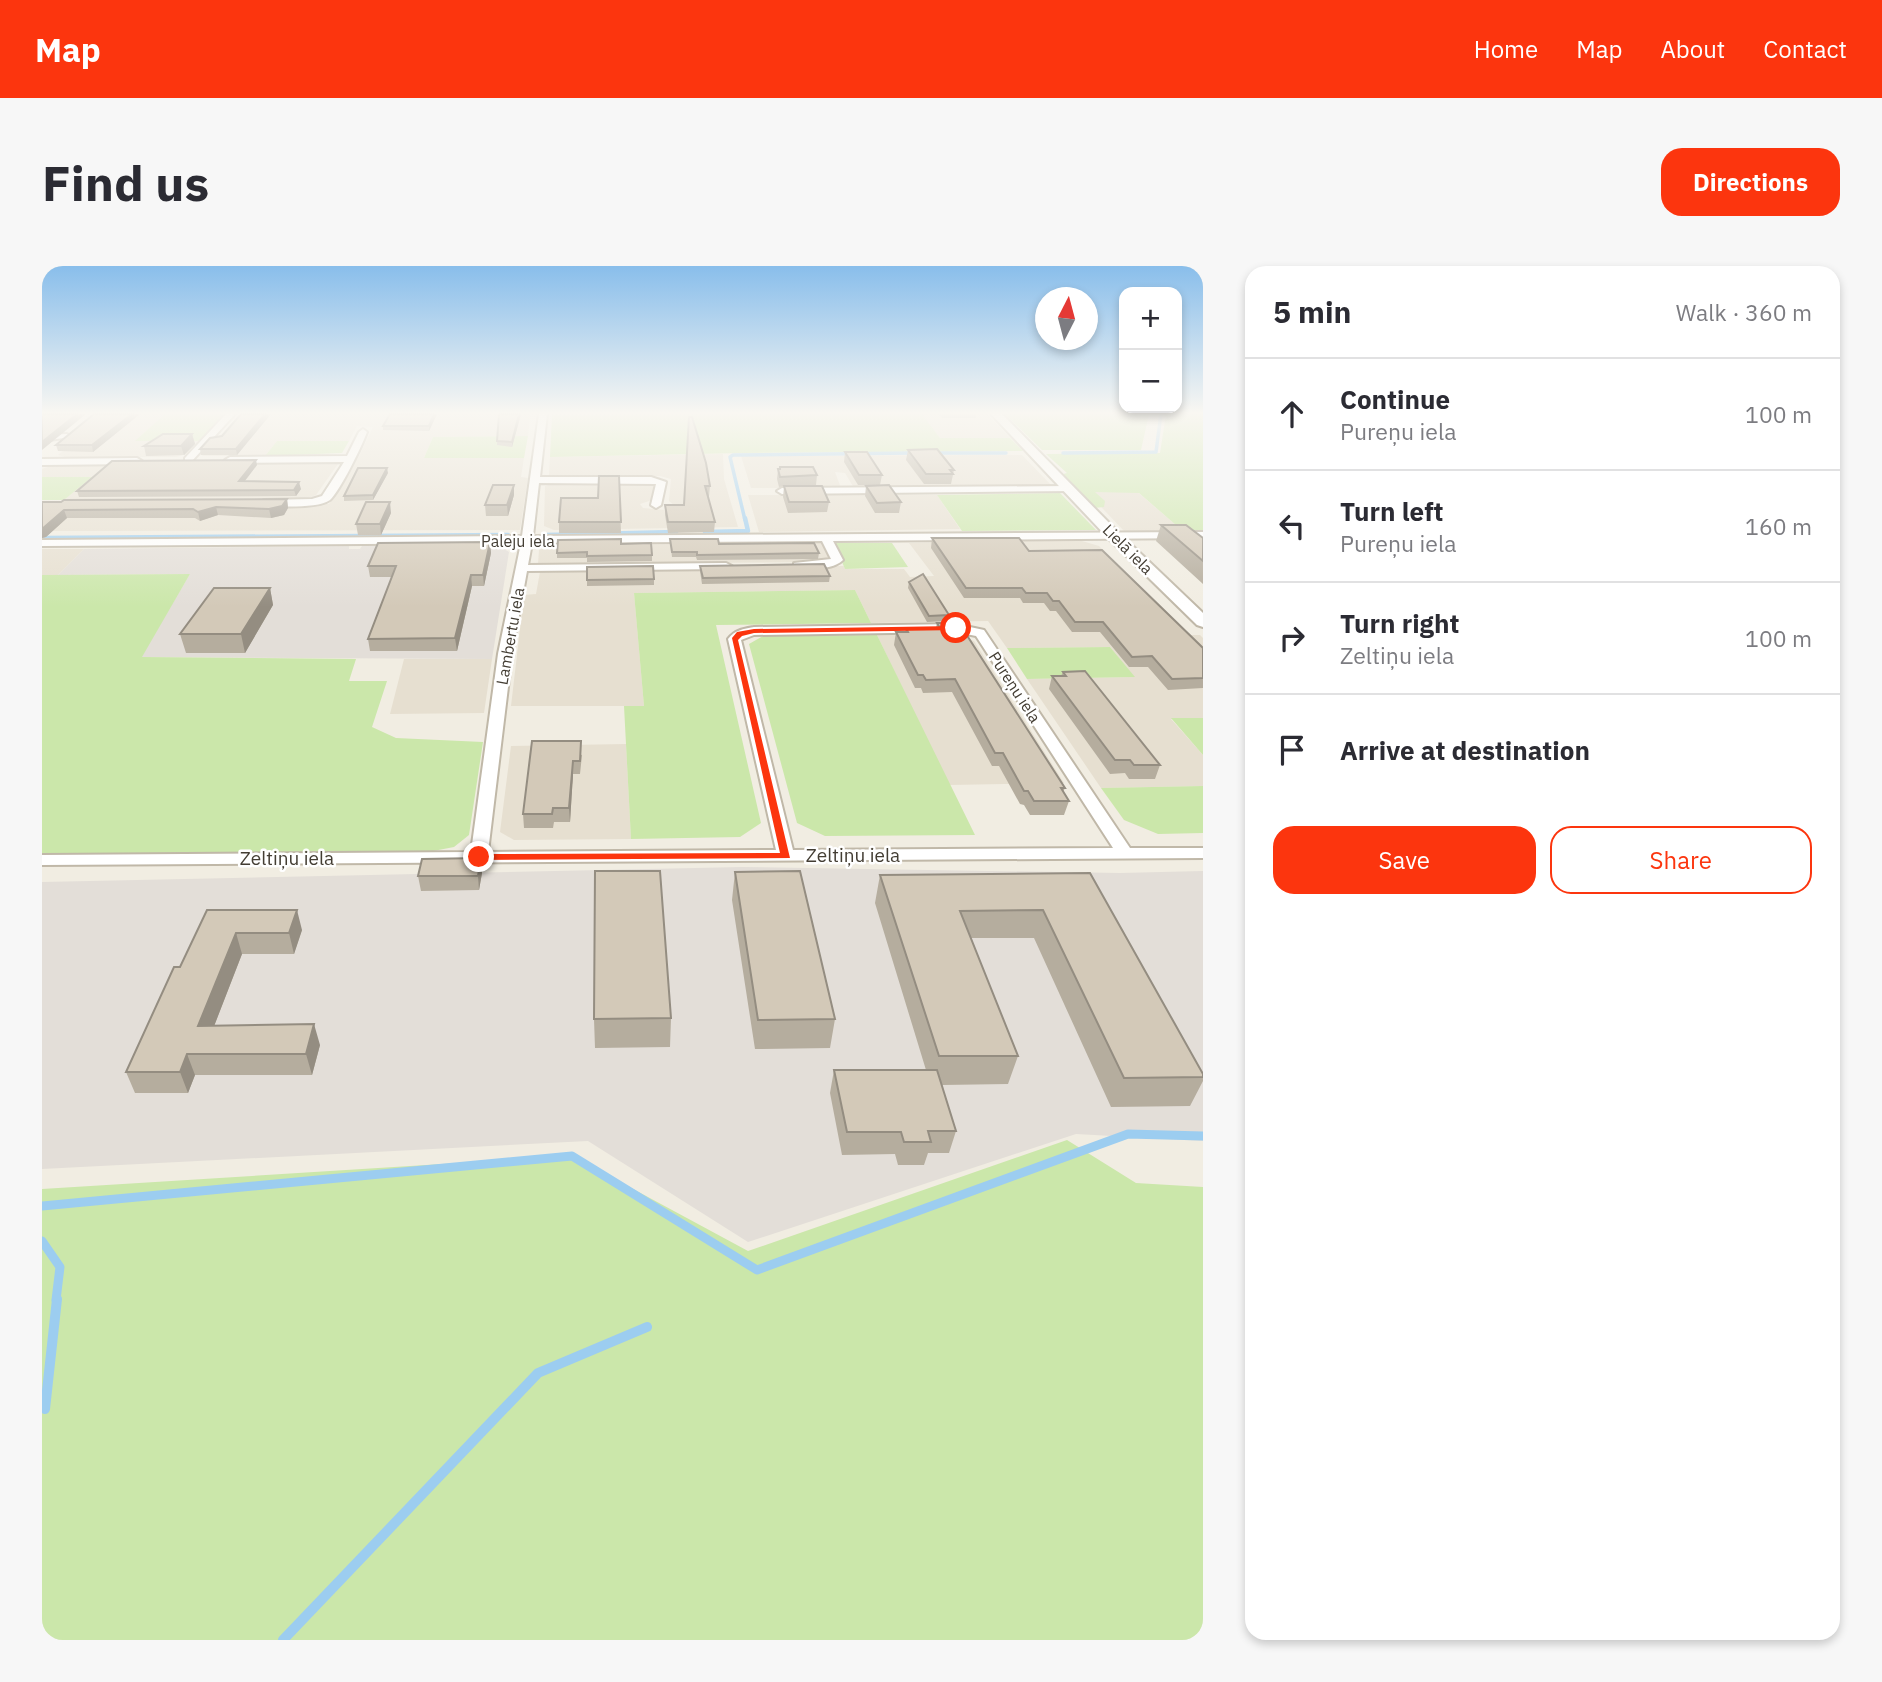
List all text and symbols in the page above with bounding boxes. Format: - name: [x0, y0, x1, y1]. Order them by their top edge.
- text: Map: [35, 28, 101, 71]
- text: Home: [1474, 33, 1538, 65]
- text: Map: [1576, 33, 1622, 65]
- text: About: [1660, 33, 1725, 65]
- text: Contact: [1763, 33, 1847, 65]
- button: Directions: [1661, 148, 1840, 216]
- text: Find us: [42, 151, 209, 214]
- north arrow: [1035, 287, 1098, 350]
- map controls: [1119, 287, 1182, 413]
- button: +: [1119, 287, 1182, 350]
- text: 5 min: [1273, 292, 1351, 331]
- text: Walk · 360 m: [1676, 297, 1812, 327]
- button: −: [1119, 350, 1182, 413]
- text: Continue: [1340, 382, 1450, 416]
- icon: ahead: [1273, 395, 1311, 433]
- text: 100 m: [1745, 399, 1812, 429]
- text: Pureņu iela: [1340, 416, 1456, 446]
- text: Turn left: [1340, 494, 1443, 528]
- icon: left: [1273, 507, 1311, 545]
- text: 160 m: [1745, 511, 1812, 541]
- street label: Lielā iela: [1099, 520, 1158, 579]
- text: Pureņu iela: [1340, 528, 1456, 558]
- street label: Paleju iela: [481, 531, 555, 551]
- street label: Lambertu iela: [492, 585, 528, 686]
- text: Turn right: [1340, 606, 1459, 640]
- route start: [940, 612, 971, 643]
- icon: right: [1273, 619, 1311, 657]
- text: 100 m: [1745, 623, 1812, 653]
- text: Zeltiņu iela: [1340, 640, 1454, 670]
- street label: Pureņu iela: [984, 648, 1046, 727]
- icon: arrive: [1273, 731, 1311, 769]
- text: Arrive at destination: [1340, 733, 1590, 767]
- button: Save: [1273, 826, 1536, 894]
- button: Share: [1550, 826, 1812, 894]
- route end: [463, 841, 494, 872]
- street label: Zeltiņu iela: [806, 843, 900, 867]
- street label: Zeltiņu iela: [240, 846, 334, 870]

